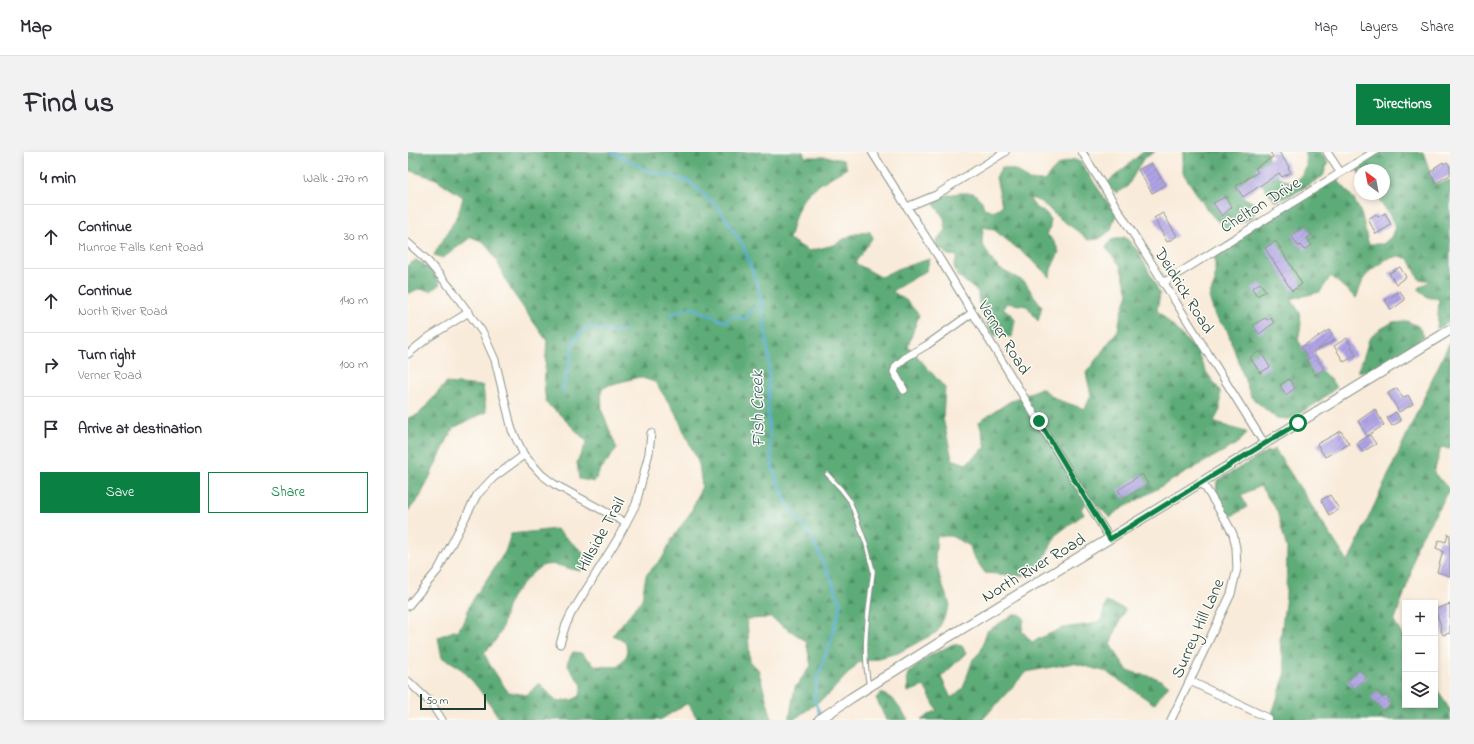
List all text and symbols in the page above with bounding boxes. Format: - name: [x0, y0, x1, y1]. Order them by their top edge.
- text: Map: [20, 14, 52, 41]
- text: Map: [1314, 17, 1338, 38]
- text: Layers: [1360, 17, 1398, 38]
- text: Share: [1420, 17, 1454, 38]
- text: Find us: [24, 84, 114, 125]
- button: Directions: [1356, 84, 1450, 125]
- north arrow: [1354, 164, 1390, 200]
- text: 4 min: [40, 166, 76, 191]
- text: Walk · 270 m: [303, 169, 368, 188]
- street label: Chelton Drive: [1216, 170, 1306, 240]
- text: Continue: [78, 216, 132, 238]
- icon: ahead: [40, 226, 62, 248]
- text: 30 m: [344, 227, 368, 246]
- text: Munroe Falls Kent Road: [78, 238, 204, 257]
- street label: Deidrick Road: [1147, 242, 1220, 339]
- text: Continue: [78, 280, 132, 302]
- icon: ahead: [40, 290, 62, 312]
- text: 140 m: [340, 291, 368, 310]
- street label: Verner Road: [971, 295, 1037, 380]
- text: North River Road: [78, 302, 168, 321]
- text: Turn right: [78, 344, 136, 366]
- icon: right: [40, 354, 62, 376]
- text: 100 m: [339, 355, 368, 374]
- text: Verner Road: [78, 366, 142, 385]
- water label: Fish Creek: [745, 369, 773, 447]
- route end: [1030, 412, 1048, 430]
- route start: [1289, 414, 1307, 432]
- icon: arrive: [40, 418, 62, 440]
- text: Arrive at destination: [78, 418, 202, 440]
- button: Save: [40, 472, 200, 513]
- button: Share: [208, 472, 368, 513]
- street label: Hillside Trail: [571, 493, 632, 577]
- street label: North River Road: [977, 527, 1091, 609]
- street label: Surrey Hill Lane: [1165, 574, 1233, 683]
- map controls: [1402, 600, 1438, 708]
- button: +: [1402, 600, 1438, 636]
- button: −: [1402, 636, 1438, 672]
- button: layers: [1402, 672, 1438, 708]
- scale bar: [420, 692, 486, 711]
- text: 50 m: [426, 693, 448, 709]

